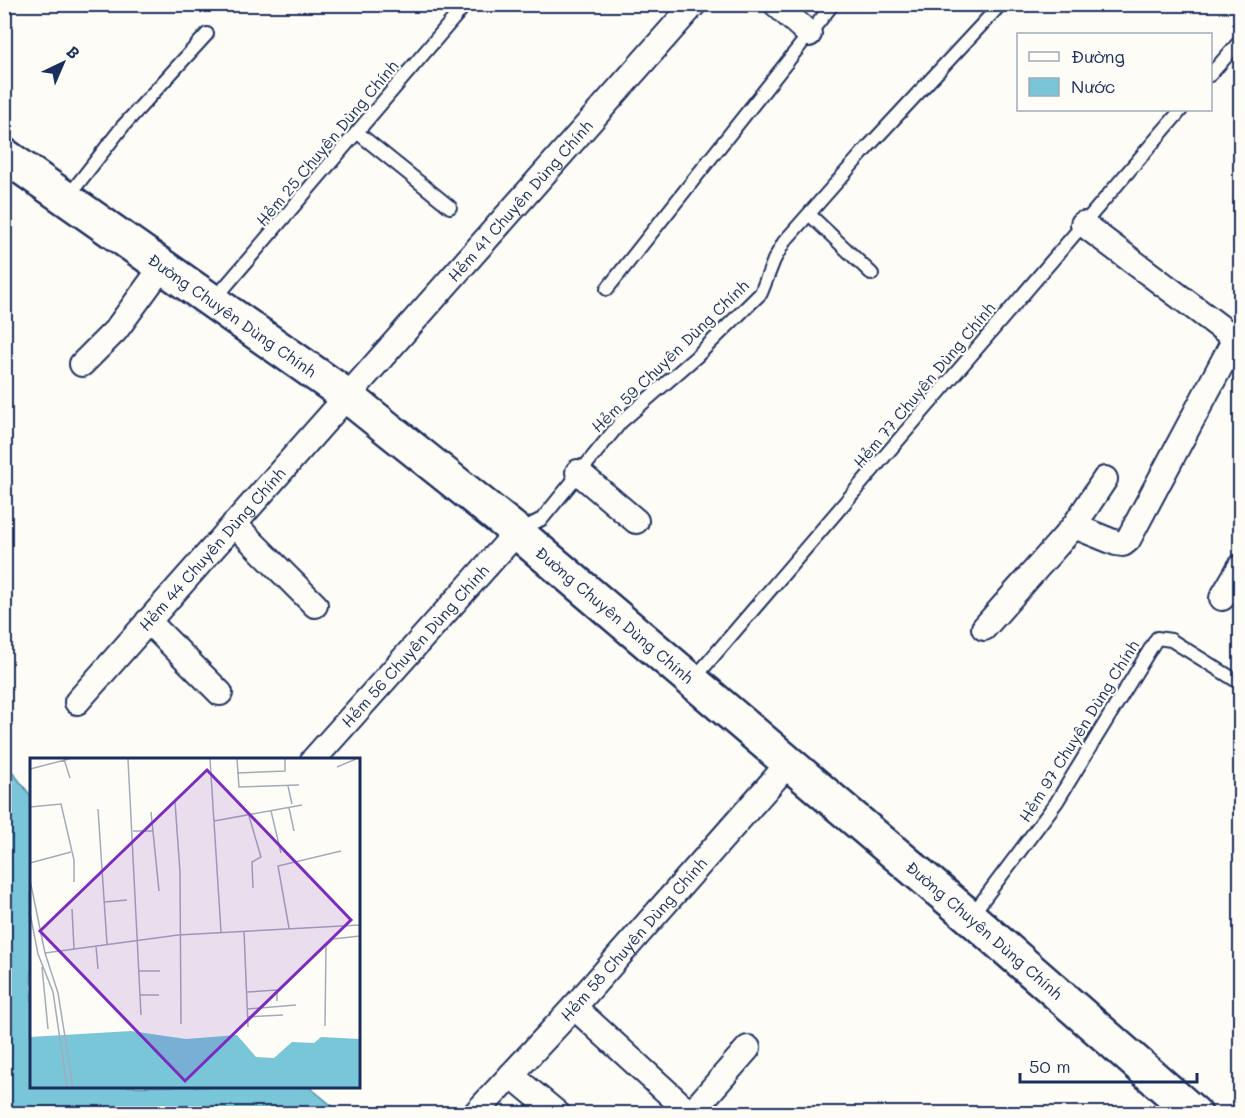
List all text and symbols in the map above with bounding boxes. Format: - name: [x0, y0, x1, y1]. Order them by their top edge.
- north arrow: [33, 33, 93, 93]
- legend: [1017, 33, 1212, 111]
- text: B: [63, 41, 85, 63]
- text: Đường: [1071, 44, 1125, 68]
- street label: Hẻm 25 Chuyên Dùng Chính: [251, 55, 402, 230]
- text: Nước: [1071, 74, 1115, 98]
- street label: Hẻm 41 Chuyên Dùng Chính: [443, 115, 597, 286]
- street label: Đường Chuyên Dùng Chính: [144, 249, 321, 381]
- street label: Hẻm 59 Chuyên Dùng Chính: [587, 275, 753, 436]
- street label: Hẻm 77 Chuyên Dùng Chính: [848, 298, 999, 472]
- street label: Hẻm 44 Chuyên Dùng Chính: [134, 463, 290, 635]
- street label: Đường Chuyên Dùng Chính: [532, 541, 698, 688]
- street label: Hẻm 56 Chuyên Dùng Chính: [336, 560, 493, 731]
- street label: Hẻm 97 Chuyên Dùng Chính: [1014, 636, 1143, 826]
- inset map: [30, 758, 360, 1088]
- street label: Hẻm 58 Chuyên Dùng Chính: [555, 853, 711, 1025]
- street label: Đường Chuyên Dùng Chính: [902, 856, 1068, 1004]
- scale bar: [1020, 1046, 1197, 1084]
- text: 50 m: [1029, 1054, 1071, 1078]

